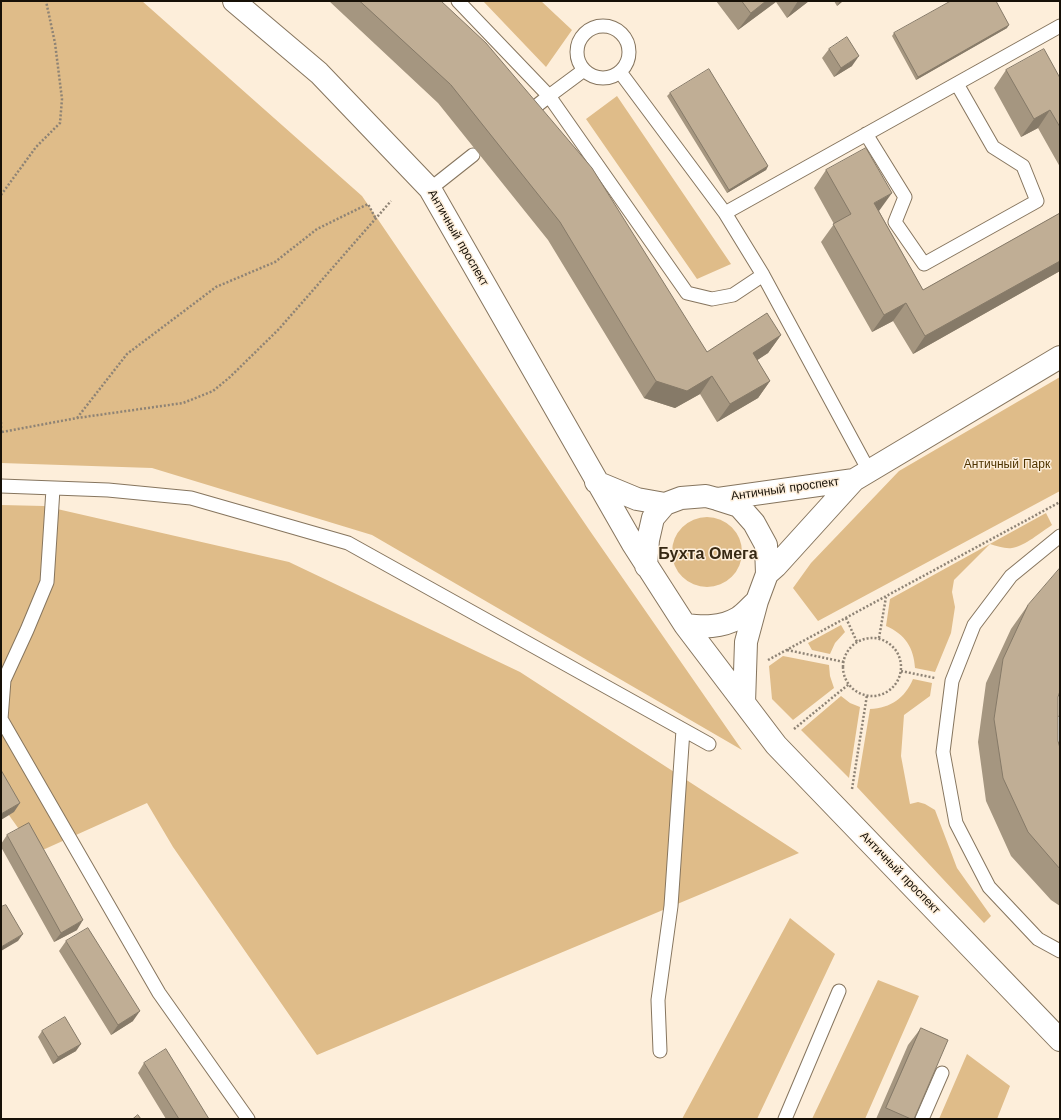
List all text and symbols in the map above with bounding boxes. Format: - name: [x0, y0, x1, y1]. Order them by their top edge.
- street label: Античный проспект: [425, 187, 491, 289]
- park label: Античный Парк: [964, 457, 1050, 471]
- street label: Античный проспект: [730, 474, 840, 504]
- district label: Бухта Омега: [658, 544, 758, 564]
- street label: Античный проспект: [857, 829, 943, 917]

